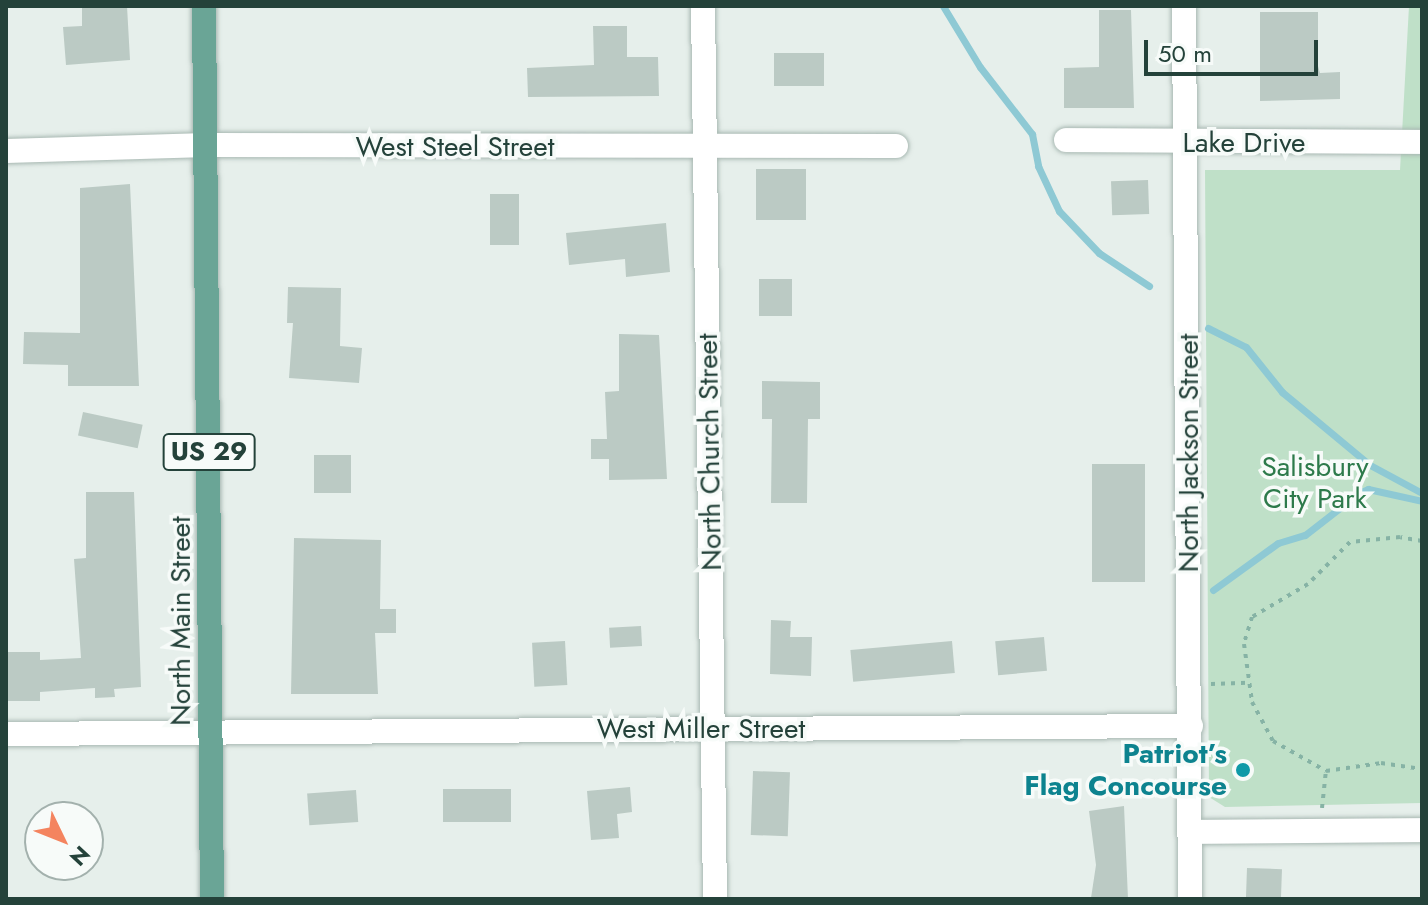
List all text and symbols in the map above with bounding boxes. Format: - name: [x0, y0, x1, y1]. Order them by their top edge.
- scale bar: [1148, 24, 1322, 74]
- text: 50 m: [1158, 36, 1212, 71]
- street label: Lake Drive: [1182, 126, 1306, 160]
- street label: West Steel Street: [356, 130, 554, 164]
- street label: North Church Street: [691, 333, 729, 571]
- street label: North Jackson Street: [1172, 334, 1206, 572]
- road number: US 29: [161, 430, 257, 474]
- park label: Salisbury City Park: [1261, 450, 1369, 516]
- street label: North Main Street: [164, 516, 198, 726]
- street label: West Miller Street: [597, 712, 805, 746]
- place label: Patriot’s Flag Concourse: [1024, 737, 1227, 803]
- marker: Patriot’s Flag Concourse: [1234, 761, 1252, 779]
- north arrow: [24, 801, 104, 881]
- text: N: [62, 839, 98, 873]

